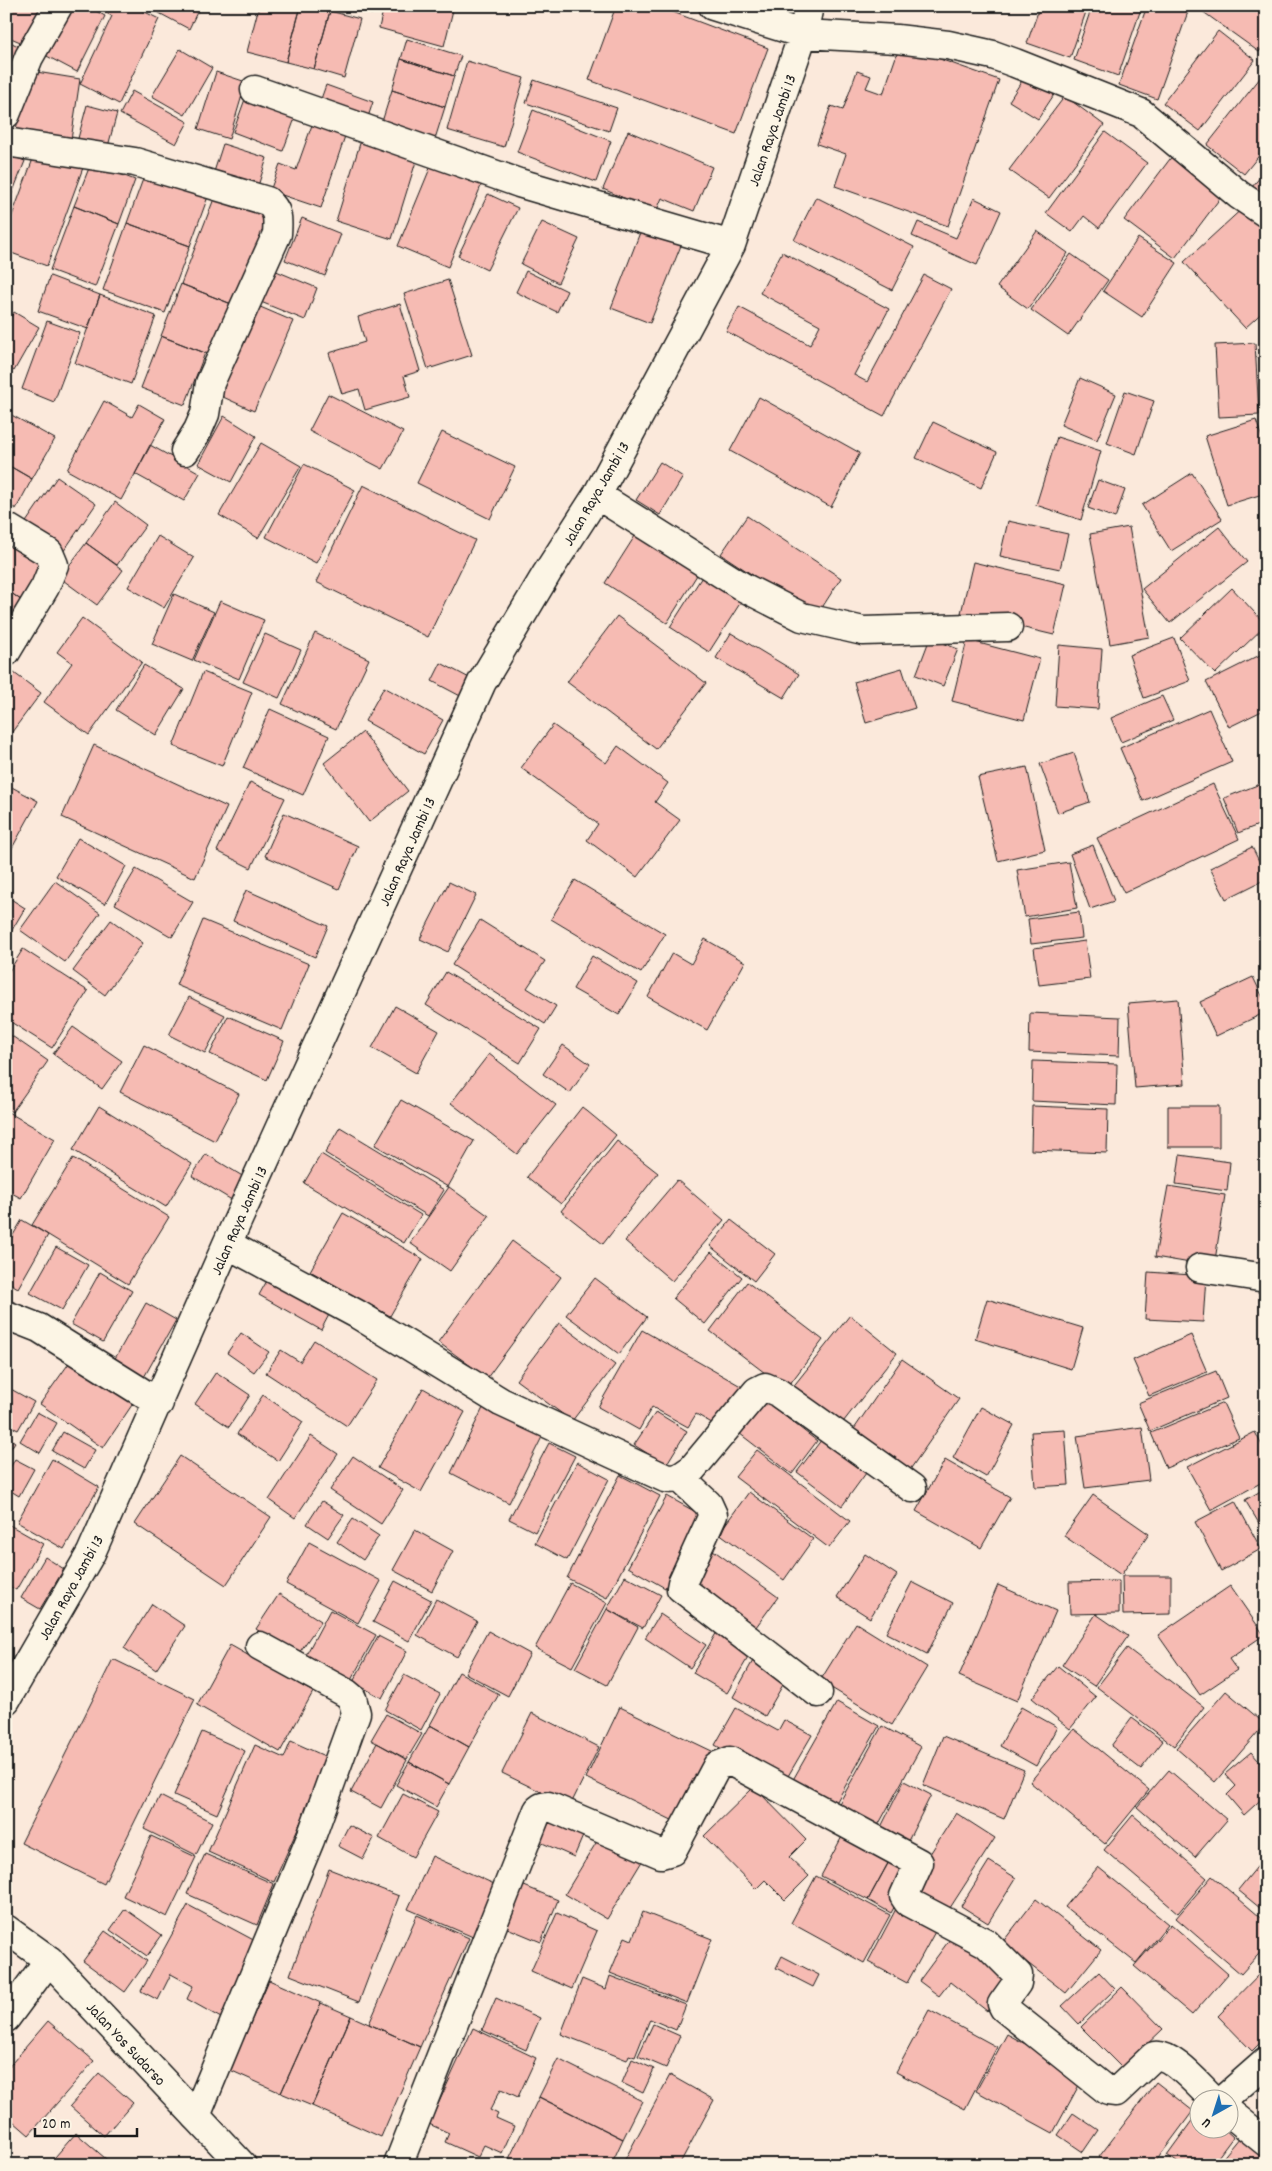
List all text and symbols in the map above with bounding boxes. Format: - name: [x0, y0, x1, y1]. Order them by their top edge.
- street label: Jalan Raya Jambi 13: [743, 72, 803, 190]
- street label: Jalan Raya Jambi 13: [558, 438, 636, 551]
- street label: Jalan Raya Jambi 13: [374, 794, 443, 910]
- street label: Jalan Raya Jambi 13: [206, 1163, 275, 1279]
- street label: Jalan Raya Jambi 13: [34, 1531, 111, 1645]
- street label: Jalan Yos Sudarso: [80, 1997, 170, 2092]
- north arrow: [1190, 2088, 1240, 2138]
- scale bar: [35, 2106, 138, 2138]
- text: U: [1198, 2112, 1216, 2132]
- text: 20 m: [42, 2114, 70, 2136]

